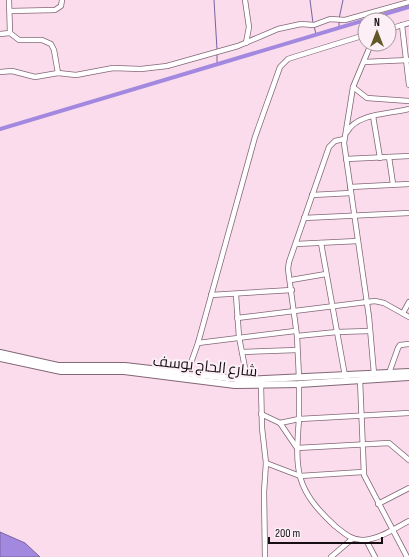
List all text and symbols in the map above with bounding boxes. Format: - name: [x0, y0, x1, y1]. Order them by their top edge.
- north arrow: [357, 12, 397, 52]
- text: N: [374, 16, 380, 29]
- street label: شارع الحاج يوسف: [152, 352, 258, 382]
- scale bar: [269, 519, 382, 545]
- text: 200 m: [275, 526, 301, 541]

